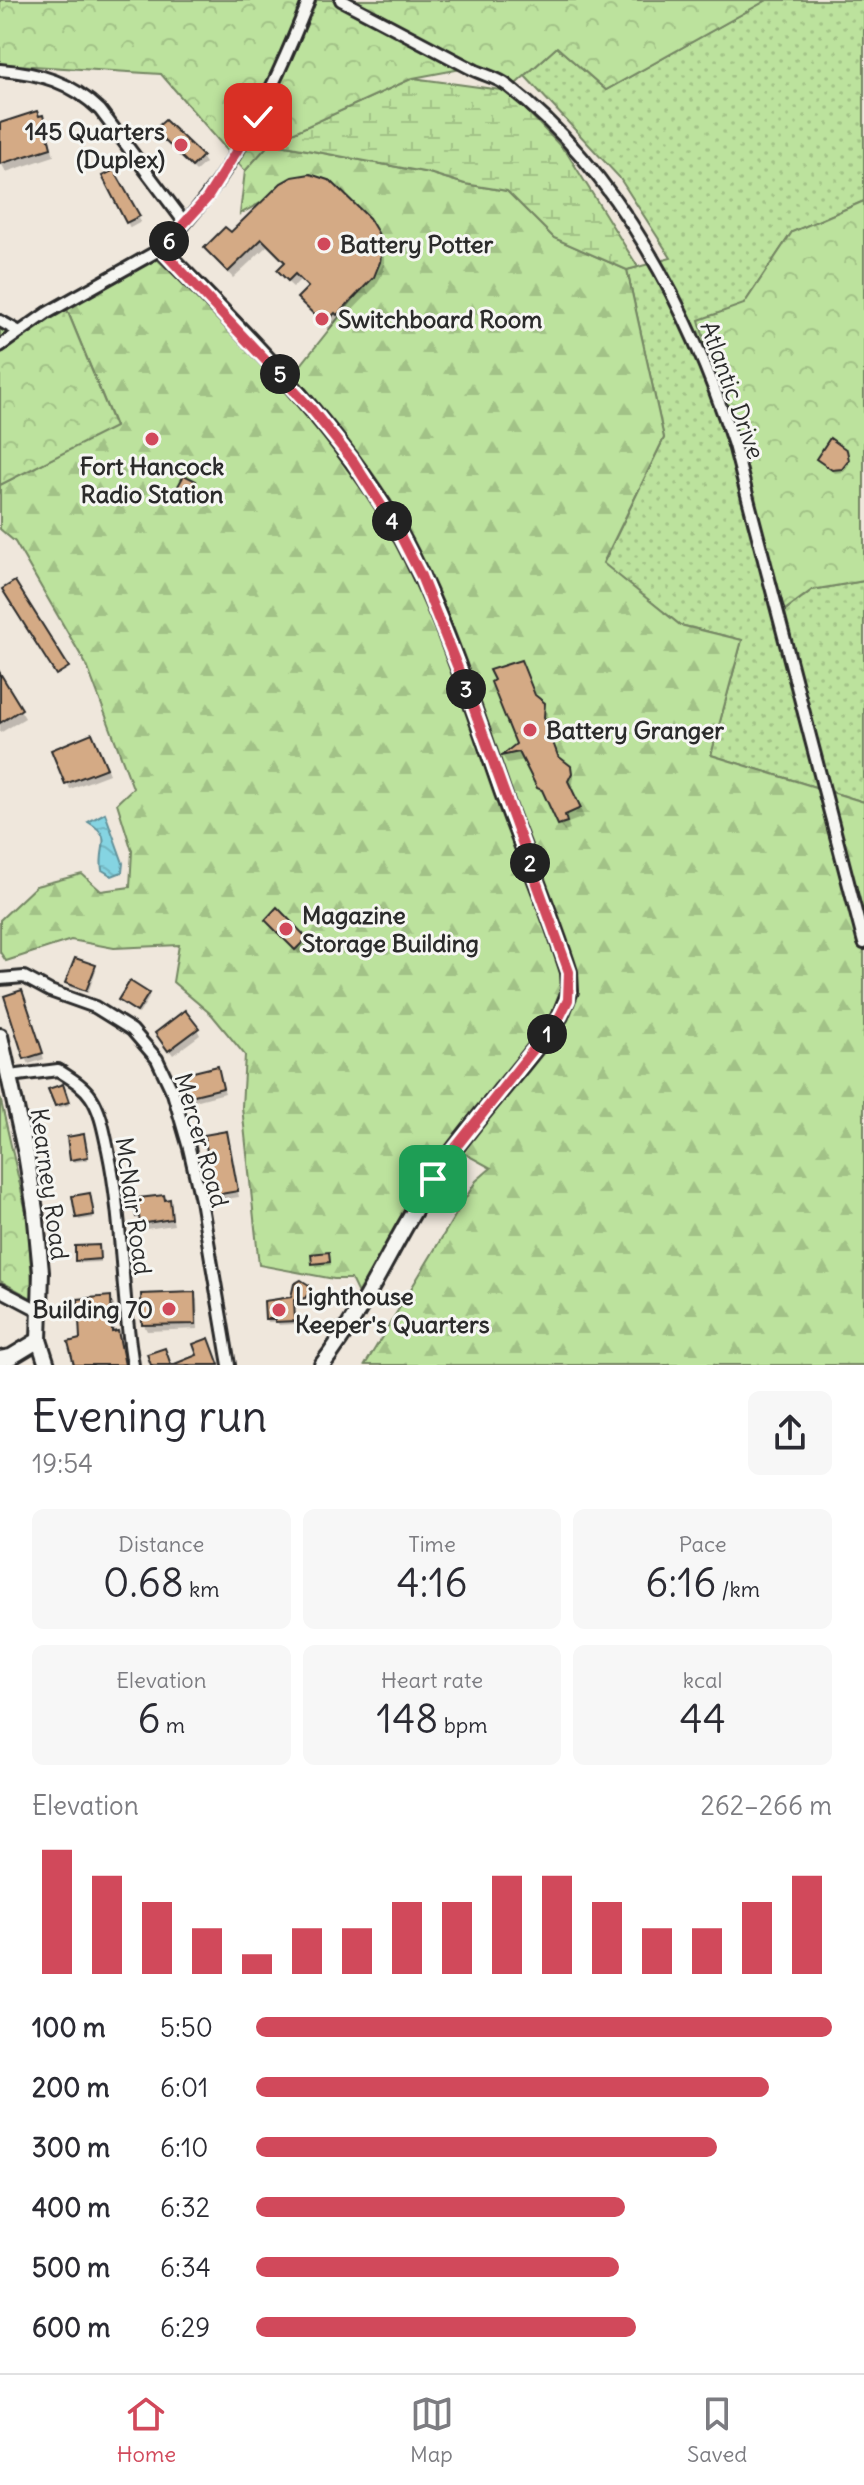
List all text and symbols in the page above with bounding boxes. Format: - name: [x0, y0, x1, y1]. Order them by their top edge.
- pin: [224, 83, 292, 151]
- icon: check: [236, 95, 280, 139]
- place label: 145 Quarters (Duplex): [25, 116, 165, 174]
- marker: 145 Quarters (Duplex): [172, 136, 190, 154]
- pin: 6: [149, 221, 189, 261]
- text: 6: [163, 227, 175, 255]
- place label: Battery Potter: [340, 229, 493, 259]
- marker: Battery Potter: [315, 235, 333, 253]
- place label: Switchboard Room: [338, 304, 542, 334]
- marker: Switchboard Room: [313, 310, 331, 328]
- street label: Atlantic Drive: [694, 317, 772, 463]
- pin: 5: [260, 354, 300, 394]
- text: 5: [274, 360, 286, 388]
- marker: Fort Hancock Radio Station: [143, 430, 161, 448]
- place label: Fort Hancock Radio Station: [80, 451, 224, 509]
- pin: 4: [372, 501, 412, 541]
- text: 4: [386, 507, 398, 535]
- pin: 3: [446, 669, 486, 709]
- text: 3: [460, 675, 472, 703]
- place label: Battery Granger: [546, 715, 724, 745]
- marker: Battery Granger: [521, 721, 539, 739]
- pin: 2: [510, 843, 550, 883]
- text: 2: [524, 849, 536, 877]
- place label: Magazine Storage Building: [302, 900, 479, 958]
- marker: Magazine Storage Building: [277, 920, 295, 938]
- pin: 1: [527, 1014, 567, 1054]
- text: 1: [543, 1020, 551, 1048]
- street label: Mercer Road: [169, 1069, 235, 1211]
- street label: Kearney Road: [24, 1106, 76, 1262]
- street label: McNair Road: [109, 1135, 159, 1277]
- pin: [399, 1145, 467, 1213]
- icon: arrive: [411, 1157, 455, 1201]
- place label: Lighthouse Keeper's Quarters: [295, 1281, 490, 1339]
- place label: Building 70: [32, 1294, 153, 1324]
- marker: Building 70: [160, 1300, 178, 1318]
- marker: Lighthouse Keeper's Quarters: [270, 1301, 288, 1319]
- text: Evening run: [32, 1389, 267, 1444]
- button: share: [748, 1391, 832, 1475]
- text: 19:54: [32, 1447, 93, 1480]
- text: Distance: [118, 1530, 204, 1558]
- text: Time: [408, 1530, 456, 1558]
- text: Pace: [679, 1530, 727, 1558]
- text: 0.68: [103, 1558, 184, 1608]
- text: 4:16: [396, 1558, 468, 1608]
- text: 6:16: [645, 1558, 716, 1608]
- text: km: [184, 1575, 220, 1603]
- text: /km: [716, 1575, 760, 1603]
- text: Elevation: [116, 1666, 206, 1694]
- text: Heart rate: [381, 1666, 483, 1694]
- text: kcal: [683, 1666, 722, 1694]
- text: 6: [138, 1694, 161, 1744]
- text: 148: [376, 1694, 438, 1744]
- text: 44: [680, 1694, 726, 1744]
- text: m: [161, 1711, 185, 1739]
- text: bpm: [438, 1711, 488, 1739]
- text: Elevation: [32, 1789, 139, 1822]
- text: 262–266 m: [700, 1789, 832, 1822]
- text: 100 m: [32, 2011, 106, 2044]
- text: 5:50: [160, 2011, 213, 2044]
- text: 200 m: [32, 2071, 109, 2104]
- text: 6:01: [160, 2071, 208, 2104]
- text: 300 m: [32, 2131, 110, 2164]
- text: 6:10: [160, 2131, 208, 2164]
- text: 400 m: [32, 2191, 110, 2224]
- text: 6:32: [160, 2191, 210, 2224]
- text: 500 m: [32, 2251, 110, 2284]
- text: 6:34: [160, 2251, 211, 2284]
- text: 600 m: [32, 2311, 110, 2344]
- text: 6:29: [160, 2311, 210, 2344]
- tab: Home: [117, 2392, 176, 2468]
- tab: Map: [410, 2392, 454, 2468]
- tab: Saved: [687, 2392, 747, 2468]

